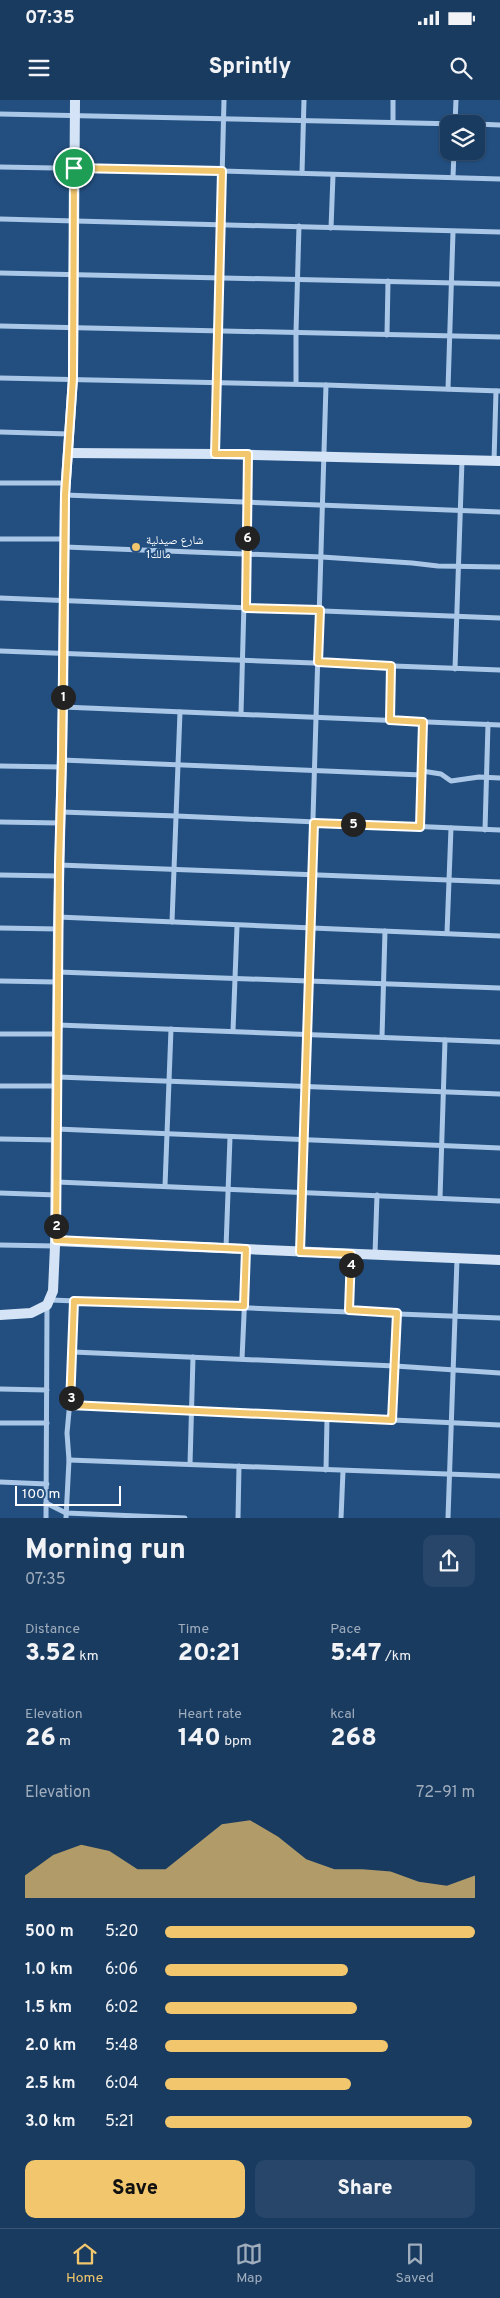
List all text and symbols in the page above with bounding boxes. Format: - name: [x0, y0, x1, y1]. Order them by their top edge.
- text: 07:35: [25, 6, 75, 30]
- icon: menu: [25, 54, 53, 82]
- text: Sprintly: [209, 54, 291, 81]
- icon: search: [447, 54, 475, 82]
- map controls: [440, 115, 485, 160]
- button: layers: [440, 115, 485, 160]
- pin: [53, 147, 95, 189]
- icon: arrive: [60, 154, 88, 182]
- pin: 6: [234, 526, 260, 550]
- text: 6: [243, 530, 252, 547]
- place label: شارع صيدلية مالك1: [146, 533, 203, 563]
- marker: شارع صيدلية مالك1: [130, 541, 142, 553]
- pin: 1: [50, 684, 76, 710]
- text: 1: [61, 689, 66, 706]
- pin: 5: [340, 812, 366, 836]
- text: 5: [349, 816, 358, 833]
- pin: 2: [44, 1214, 68, 1238]
- text: 2: [52, 1218, 61, 1235]
- pin: 4: [338, 1252, 364, 1278]
- text: 4: [347, 1257, 356, 1274]
- pin: 3: [58, 1386, 84, 1410]
- text: 3: [67, 1390, 76, 1407]
- scale bar: [15, 1483, 121, 1506]
- text: 100 m: [22, 1486, 60, 1503]
- text: Morning run: [25, 1533, 186, 1569]
- button: share: [423, 1535, 475, 1587]
- text: 07:35: [25, 1570, 66, 1590]
- text: Distance: [25, 1621, 80, 1638]
- text: Time: [178, 1621, 209, 1638]
- text: Pace: [330, 1621, 361, 1638]
- text: 3.52: [25, 1638, 76, 1670]
- text: 20:21: [178, 1638, 241, 1670]
- text: 5:47: [330, 1638, 382, 1670]
- text: km: [76, 1648, 99, 1665]
- text: /km: [382, 1648, 411, 1665]
- text: Elevation: [25, 1706, 83, 1723]
- text: Heart rate: [178, 1706, 242, 1723]
- text: kcal: [330, 1706, 355, 1723]
- text: 26: [25, 1723, 56, 1755]
- text: 140: [178, 1723, 221, 1755]
- text: 268: [330, 1723, 377, 1755]
- text: m: [56, 1733, 71, 1750]
- text: bpm: [221, 1733, 252, 1750]
- text: Elevation: [25, 1783, 91, 1803]
- text: 72–91 m: [416, 1783, 475, 1803]
- text: 500 m: [25, 1922, 74, 1942]
- text: 5:20: [105, 1922, 139, 1942]
- text: 1.0 km: [25, 1960, 73, 1980]
- text: 6:06: [105, 1960, 138, 1980]
- text: 1.5 km: [25, 1998, 72, 2018]
- text: 6:02: [105, 1998, 138, 2018]
- text: 2.0 km: [25, 2036, 76, 2056]
- text: 5:48: [105, 2036, 138, 2056]
- text: 2.5 km: [25, 2074, 75, 2094]
- text: 6:04: [105, 2074, 138, 2094]
- text: 3.0 km: [25, 2112, 76, 2132]
- text: 5:21: [105, 2112, 134, 2132]
- button: Save: [25, 2160, 245, 2218]
- button: Share: [255, 2160, 475, 2218]
- tab: Home: [66, 2240, 103, 2287]
- tab: Map: [235, 2240, 263, 2287]
- tab: Saved: [395, 2240, 434, 2287]

